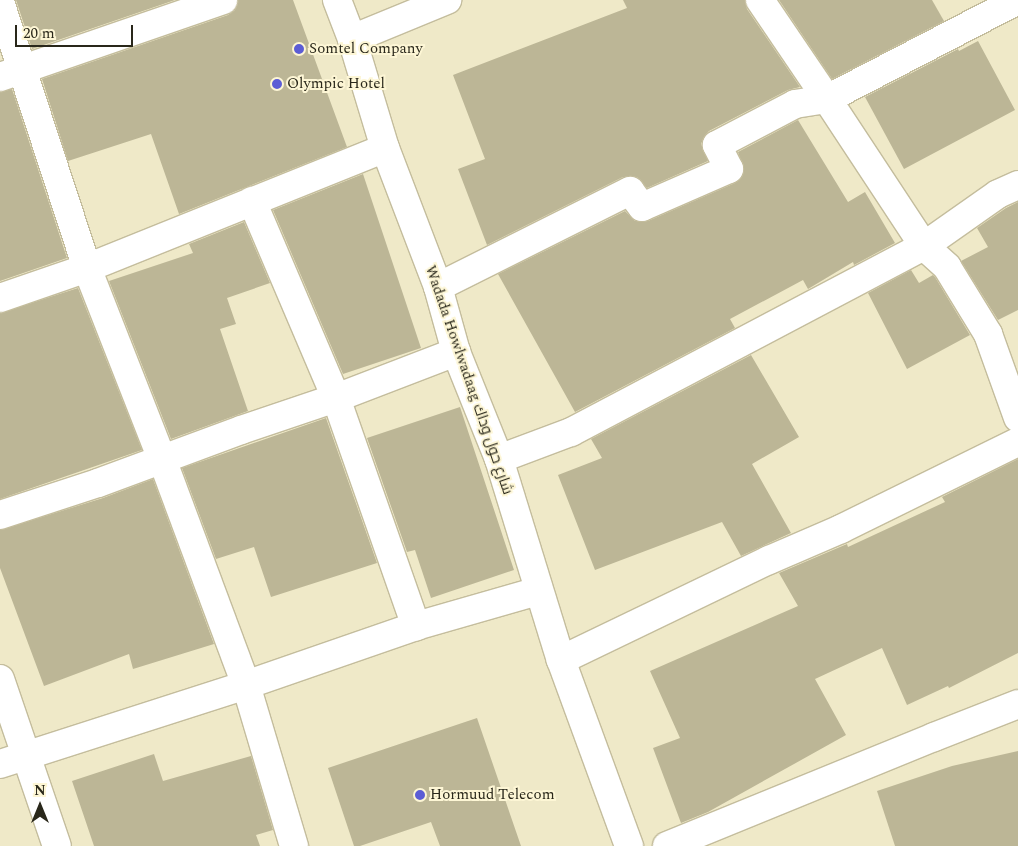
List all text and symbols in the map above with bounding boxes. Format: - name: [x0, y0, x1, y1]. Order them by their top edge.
- scale bar: [18, 15, 135, 47]
- text: 20 m: [23, 22, 55, 45]
- place label: Somtel Company: [309, 40, 423, 58]
- marker: Somtel Company: [293, 43, 305, 55]
- place label: Olympic Hotel: [287, 75, 385, 93]
- marker: Olympic Hotel: [271, 78, 283, 90]
- street label: Wadada Howlwadaag شارع حول وداك: [421, 263, 517, 497]
- text: N: [34, 780, 46, 801]
- north arrow: [15, 781, 65, 831]
- place label: Hormuud Telecom: [430, 786, 555, 804]
- marker: Hormuud Telecom: [414, 789, 426, 801]

